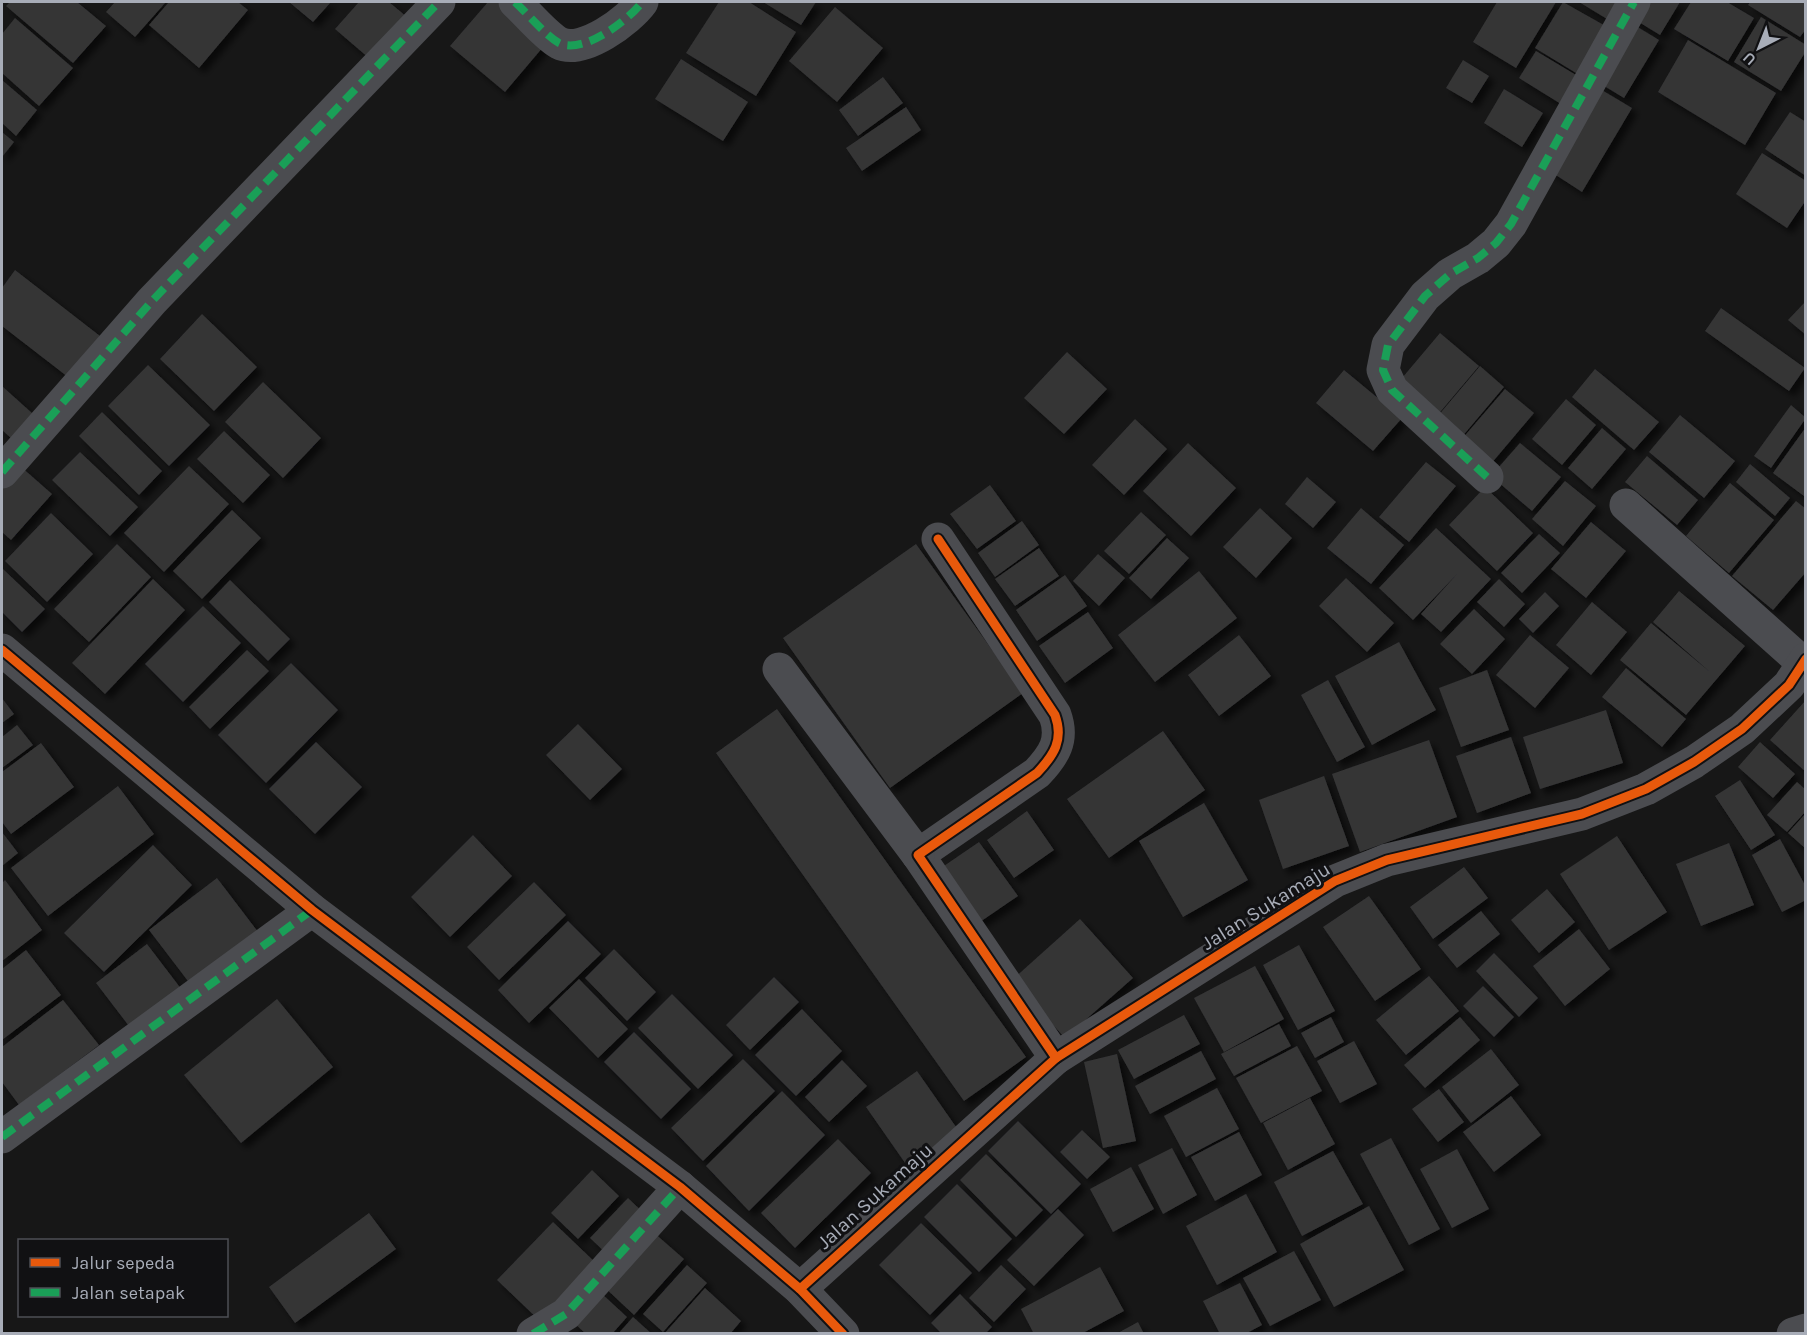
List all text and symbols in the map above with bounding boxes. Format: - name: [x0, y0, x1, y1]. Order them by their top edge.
- north arrow: [1729, 18, 1789, 78]
- text: U: [1739, 48, 1760, 70]
- street label: Jalan Sukamaju: [1198, 857, 1334, 955]
- street label: Jalan Sukamaju: [813, 1138, 937, 1254]
- legend: [18, 1239, 228, 1317]
- text: Jalur sepeda: [72, 1252, 175, 1274]
- text: Jalan setapak: [72, 1282, 185, 1304]

